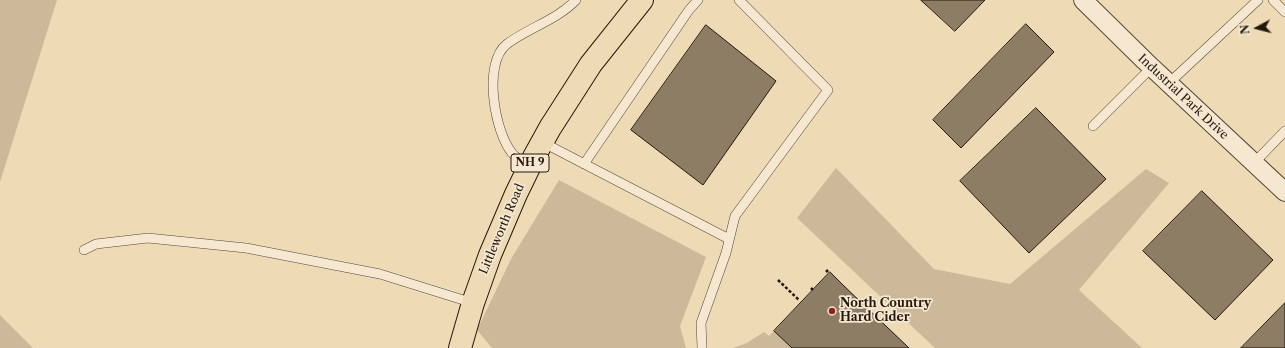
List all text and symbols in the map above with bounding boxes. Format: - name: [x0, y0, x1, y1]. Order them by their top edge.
- north arrow: [1237, 8, 1277, 48]
- text: N: [1238, 24, 1253, 35]
- street label: Industrial Park Drive: [1135, 51, 1231, 143]
- road number: NH 9: [511, 154, 549, 172]
- street label: Littleworth Road: [476, 182, 528, 276]
- place label: North Country Hard Cider: [840, 297, 931, 325]
- marker: North Country Hard Cider: [827, 306, 837, 316]

